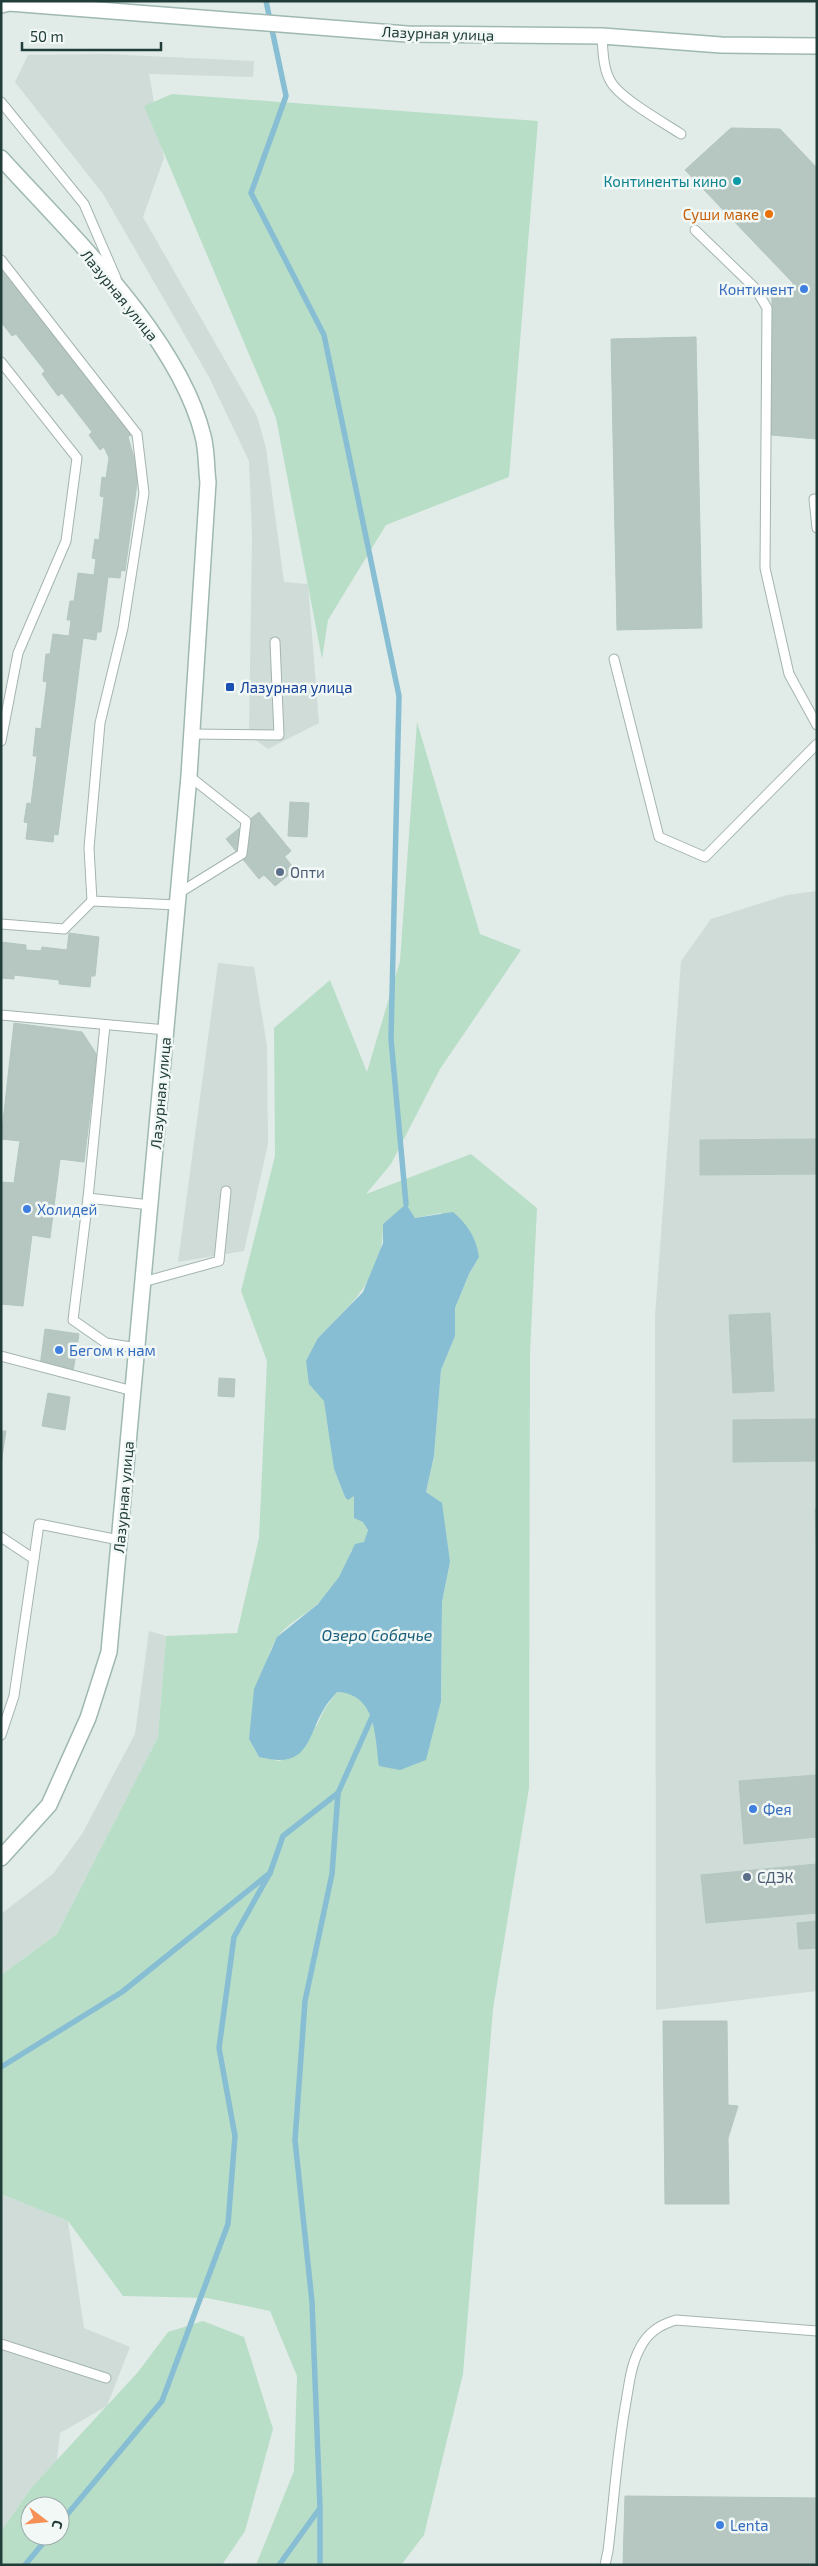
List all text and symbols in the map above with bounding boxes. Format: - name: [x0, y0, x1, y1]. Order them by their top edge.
- scale bar: [22, 20, 161, 52]
- street label: Лазурная улица: [381, 22, 495, 45]
- text: 50 m: [30, 27, 64, 45]
- place label: Континенты кино: [603, 172, 727, 190]
- marker: Континенты кино: [731, 175, 743, 187]
- place label: Суши маке: [683, 205, 759, 224]
- marker: Суши маке: [763, 208, 775, 220]
- street label: Лазурная улица: [77, 246, 162, 345]
- place label: Континент: [719, 280, 794, 298]
- marker: Континент: [798, 283, 810, 295]
- place label: Лазурная улица: [240, 678, 353, 697]
- marker: Лазурная улица: [224, 681, 236, 693]
- place label: Опти: [290, 863, 325, 881]
- marker: Опти: [274, 866, 286, 878]
- street label: Лазурная улица: [146, 1036, 175, 1150]
- place label: Холидей: [37, 1200, 97, 1218]
- marker: Холидей: [21, 1203, 33, 1215]
- place label: Бегом к нам: [69, 1341, 156, 1359]
- marker: Бегом к нам: [53, 1344, 65, 1356]
- street label: Лазурная улица: [109, 1440, 138, 1554]
- water label: Озеро Собачье: [322, 1625, 433, 1644]
- place label: Фея: [763, 1800, 792, 1818]
- marker: Фея: [747, 1803, 759, 1815]
- place label: СДЭК: [757, 1868, 794, 1886]
- marker: СДЭК: [741, 1871, 753, 1883]
- north arrow: [20, 2496, 70, 2546]
- place label: Lenta: [730, 2516, 768, 2534]
- text: С: [49, 2518, 67, 2531]
- marker: Lenta: [714, 2519, 726, 2531]

